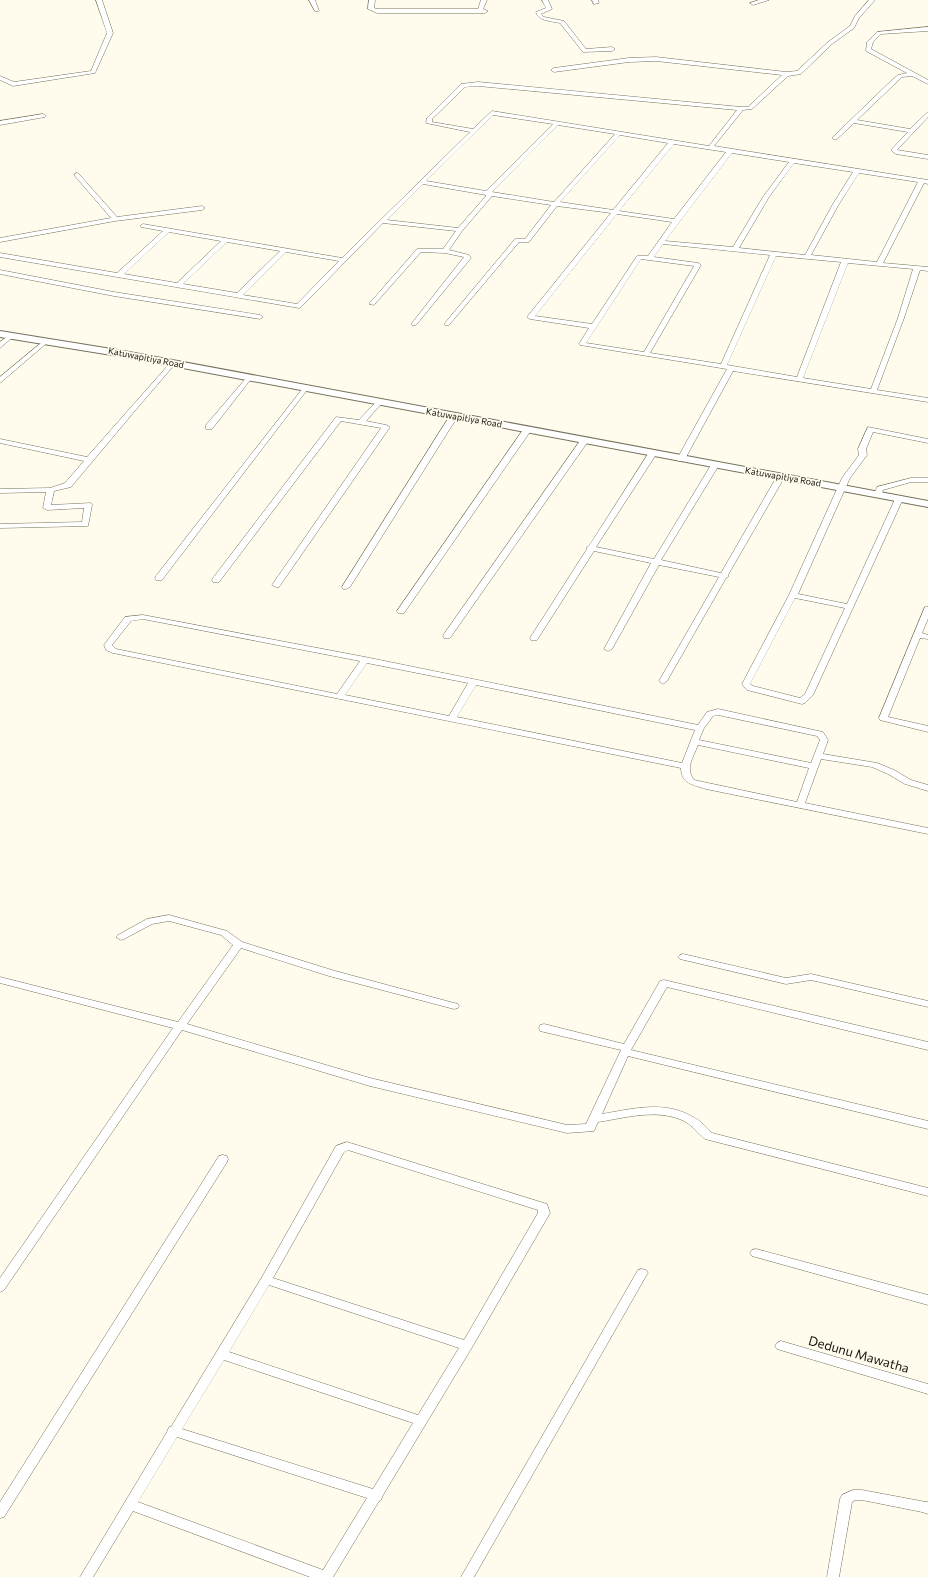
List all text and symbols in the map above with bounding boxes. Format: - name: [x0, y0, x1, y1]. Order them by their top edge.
- street label: Katuwapitiya Road: [107, 345, 185, 370]
- street label: Katuwapitiya Road: [425, 405, 503, 430]
- street label: Katuwapitiya Road: [744, 464, 822, 489]
- street label: Dedunu Mawatha: [807, 1332, 911, 1376]

